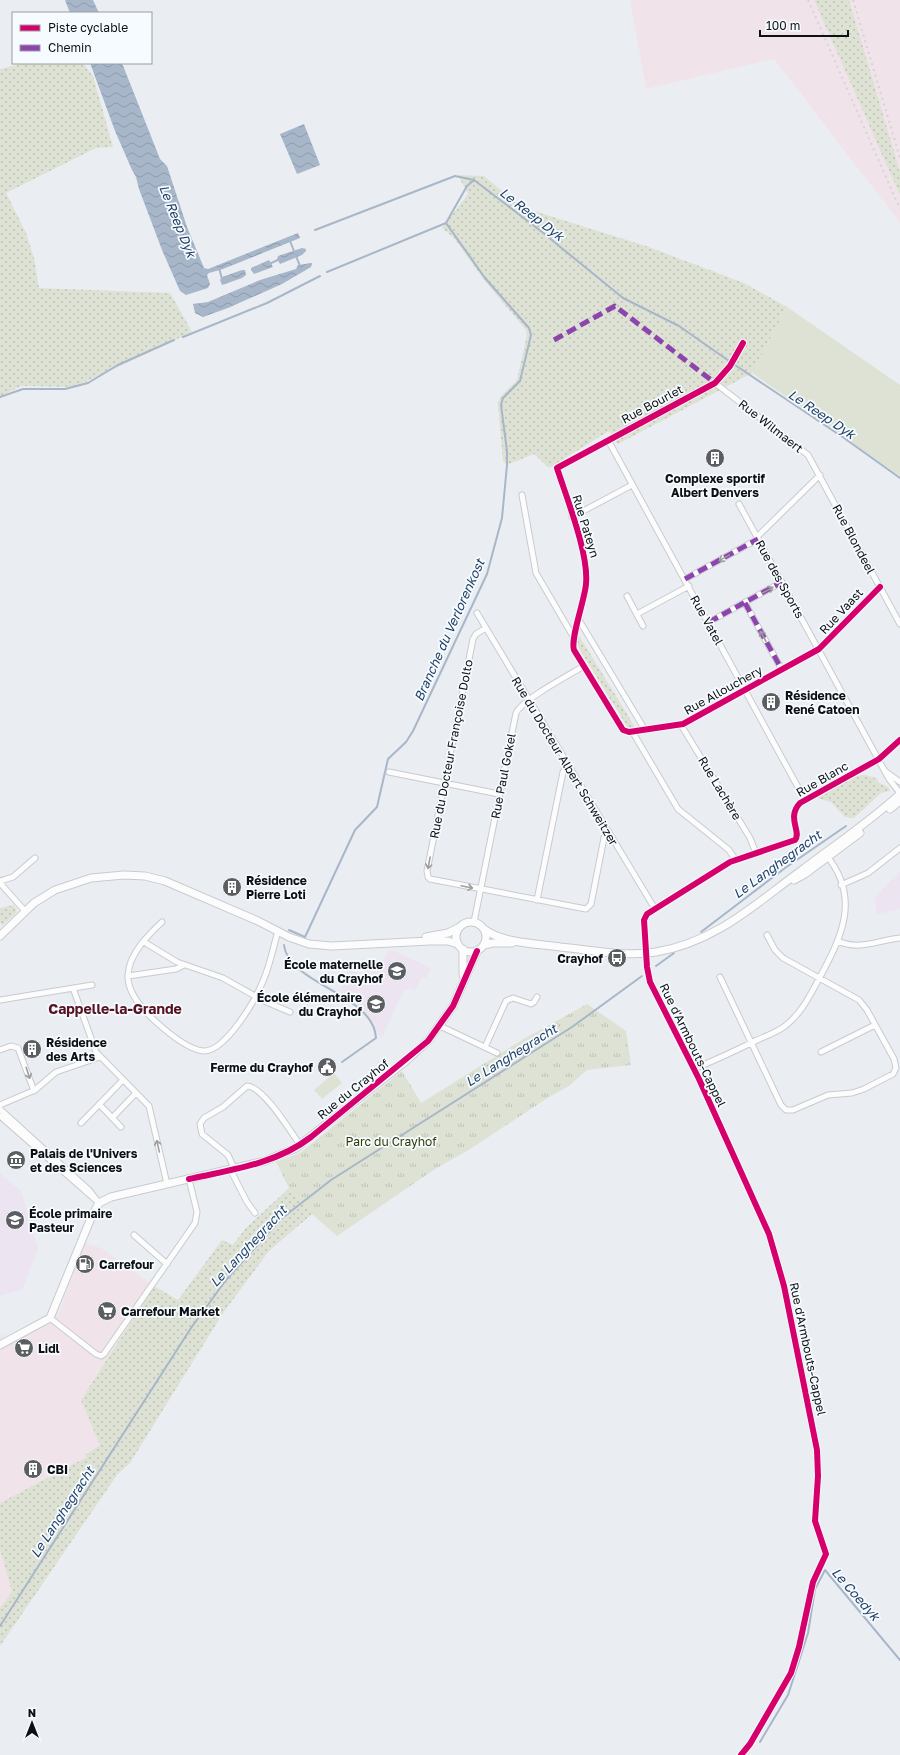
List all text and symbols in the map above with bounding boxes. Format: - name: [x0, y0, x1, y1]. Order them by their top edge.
- legend: [12, 12, 152, 64]
- scale bar: [760, 12, 848, 38]
- text: 100 m: [766, 18, 800, 33]
- text: Piste cyclable: [48, 20, 128, 35]
- text: Chemin: [48, 40, 92, 55]
- water label: Le Reep Dyk: [156, 182, 200, 261]
- water label: Le Reep Dyk: [497, 184, 568, 245]
- street label: Rue Bourlet: [619, 381, 686, 427]
- water label: Le Reep Dyk: [786, 386, 860, 443]
- street label: Rue Wilmaert: [736, 396, 806, 456]
- building icon: Complexe sportif Albert Denvers: [704, 447, 726, 469]
- place label: Complexe sportif Albert Denvers: [665, 471, 766, 500]
- street label: Rue Pateyn: [569, 493, 603, 559]
- street label: Rue Blondeel: [829, 502, 879, 576]
- street label: Rue des Sports: [752, 537, 808, 621]
- water label: Branche du Verlorenkost: [410, 555, 488, 704]
- one-way arrow: [718, 555, 730, 562]
- street label: Rue Vaast: [816, 585, 866, 637]
- one-way arrow: [761, 586, 773, 594]
- street label: Rue Vatel: [687, 592, 727, 648]
- one-way arrow: [759, 631, 767, 643]
- street label: Rue du Docteur Françoise Dolto: [426, 658, 476, 840]
- street label: Rue Allouchery: [681, 662, 765, 718]
- street label: Rue du Docteur Albert Schweitzer: [509, 674, 622, 848]
- place label: Résidence René Catoen: [785, 688, 859, 717]
- building icon: Résidence René Catoen: [760, 691, 782, 713]
- street label: Rue Paul Gokel: [487, 732, 519, 820]
- street label: Rue Lachère: [695, 754, 745, 822]
- street label: Rue Blanc: [793, 758, 851, 800]
- water label: Le Langhegracht: [730, 826, 826, 901]
- one-way arrow: [424, 856, 432, 869]
- place label: Résidence Pierre Loti: [246, 873, 307, 902]
- building icon: Résidence Pierre Loti: [221, 876, 243, 898]
- one-way arrow: [461, 883, 474, 891]
- bus stop icon: Crayhof: [606, 947, 628, 969]
- place label: Crayhof: [557, 951, 604, 966]
- place label: École maternelle du Crayhof: [284, 957, 384, 986]
- school or university icon: École maternelle du Crayhof: [386, 960, 408, 982]
- street label: Rue d'Armbouts-Cappel: [657, 981, 730, 1109]
- place label: École élémentaire du Crayhof: [257, 990, 363, 1019]
- school or university icon: École élémentaire du Crayhof: [365, 993, 387, 1015]
- district label: Cappelle-la-Grande: [48, 1000, 182, 1017]
- water label: Le Langhegracht: [462, 1019, 561, 1090]
- place label: Résidence des Arts: [46, 1035, 107, 1064]
- building icon: Résidence des Arts: [21, 1038, 43, 1060]
- street label: Rue du Crayhof: [314, 1055, 392, 1122]
- public building icon: Ferme du Crayhof: [316, 1056, 338, 1078]
- place label: Ferme du Crayhof: [210, 1060, 314, 1075]
- one-way arrow: [25, 1067, 32, 1080]
- park label: Parc du Crayhof: [345, 1134, 437, 1149]
- one-way arrow: [154, 1140, 162, 1153]
- place label: Palais de l'Univers et des Sciences: [30, 1146, 138, 1175]
- museum icon: Palais de l'Univers et des Sciences: [5, 1149, 27, 1171]
- water label: Le Langhegracht: [206, 1201, 291, 1290]
- place label: École primaire Pasteur: [29, 1206, 112, 1235]
- school or university icon: École primaire Pasteur: [4, 1209, 26, 1231]
- fuel station icon: Carrefour: [74, 1253, 96, 1275]
- place label: Carrefour: [99, 1257, 154, 1272]
- street label: Rue d'Armbouts-Cappel: [787, 1281, 829, 1417]
- supermarket icon: Carrefour Market: [96, 1300, 118, 1322]
- place label: Carrefour Market: [121, 1304, 220, 1319]
- supermarket icon: Lidl: [13, 1337, 35, 1359]
- place label: Lidl: [38, 1341, 60, 1356]
- building icon: CBI: [22, 1458, 44, 1480]
- water label: Le Langhegracht: [27, 1462, 98, 1560]
- place label: CBI: [47, 1462, 68, 1477]
- water label: Le Coedyk: [829, 1564, 884, 1625]
- north arrow: [12, 1703, 52, 1743]
- text: N: [28, 1706, 36, 1719]

